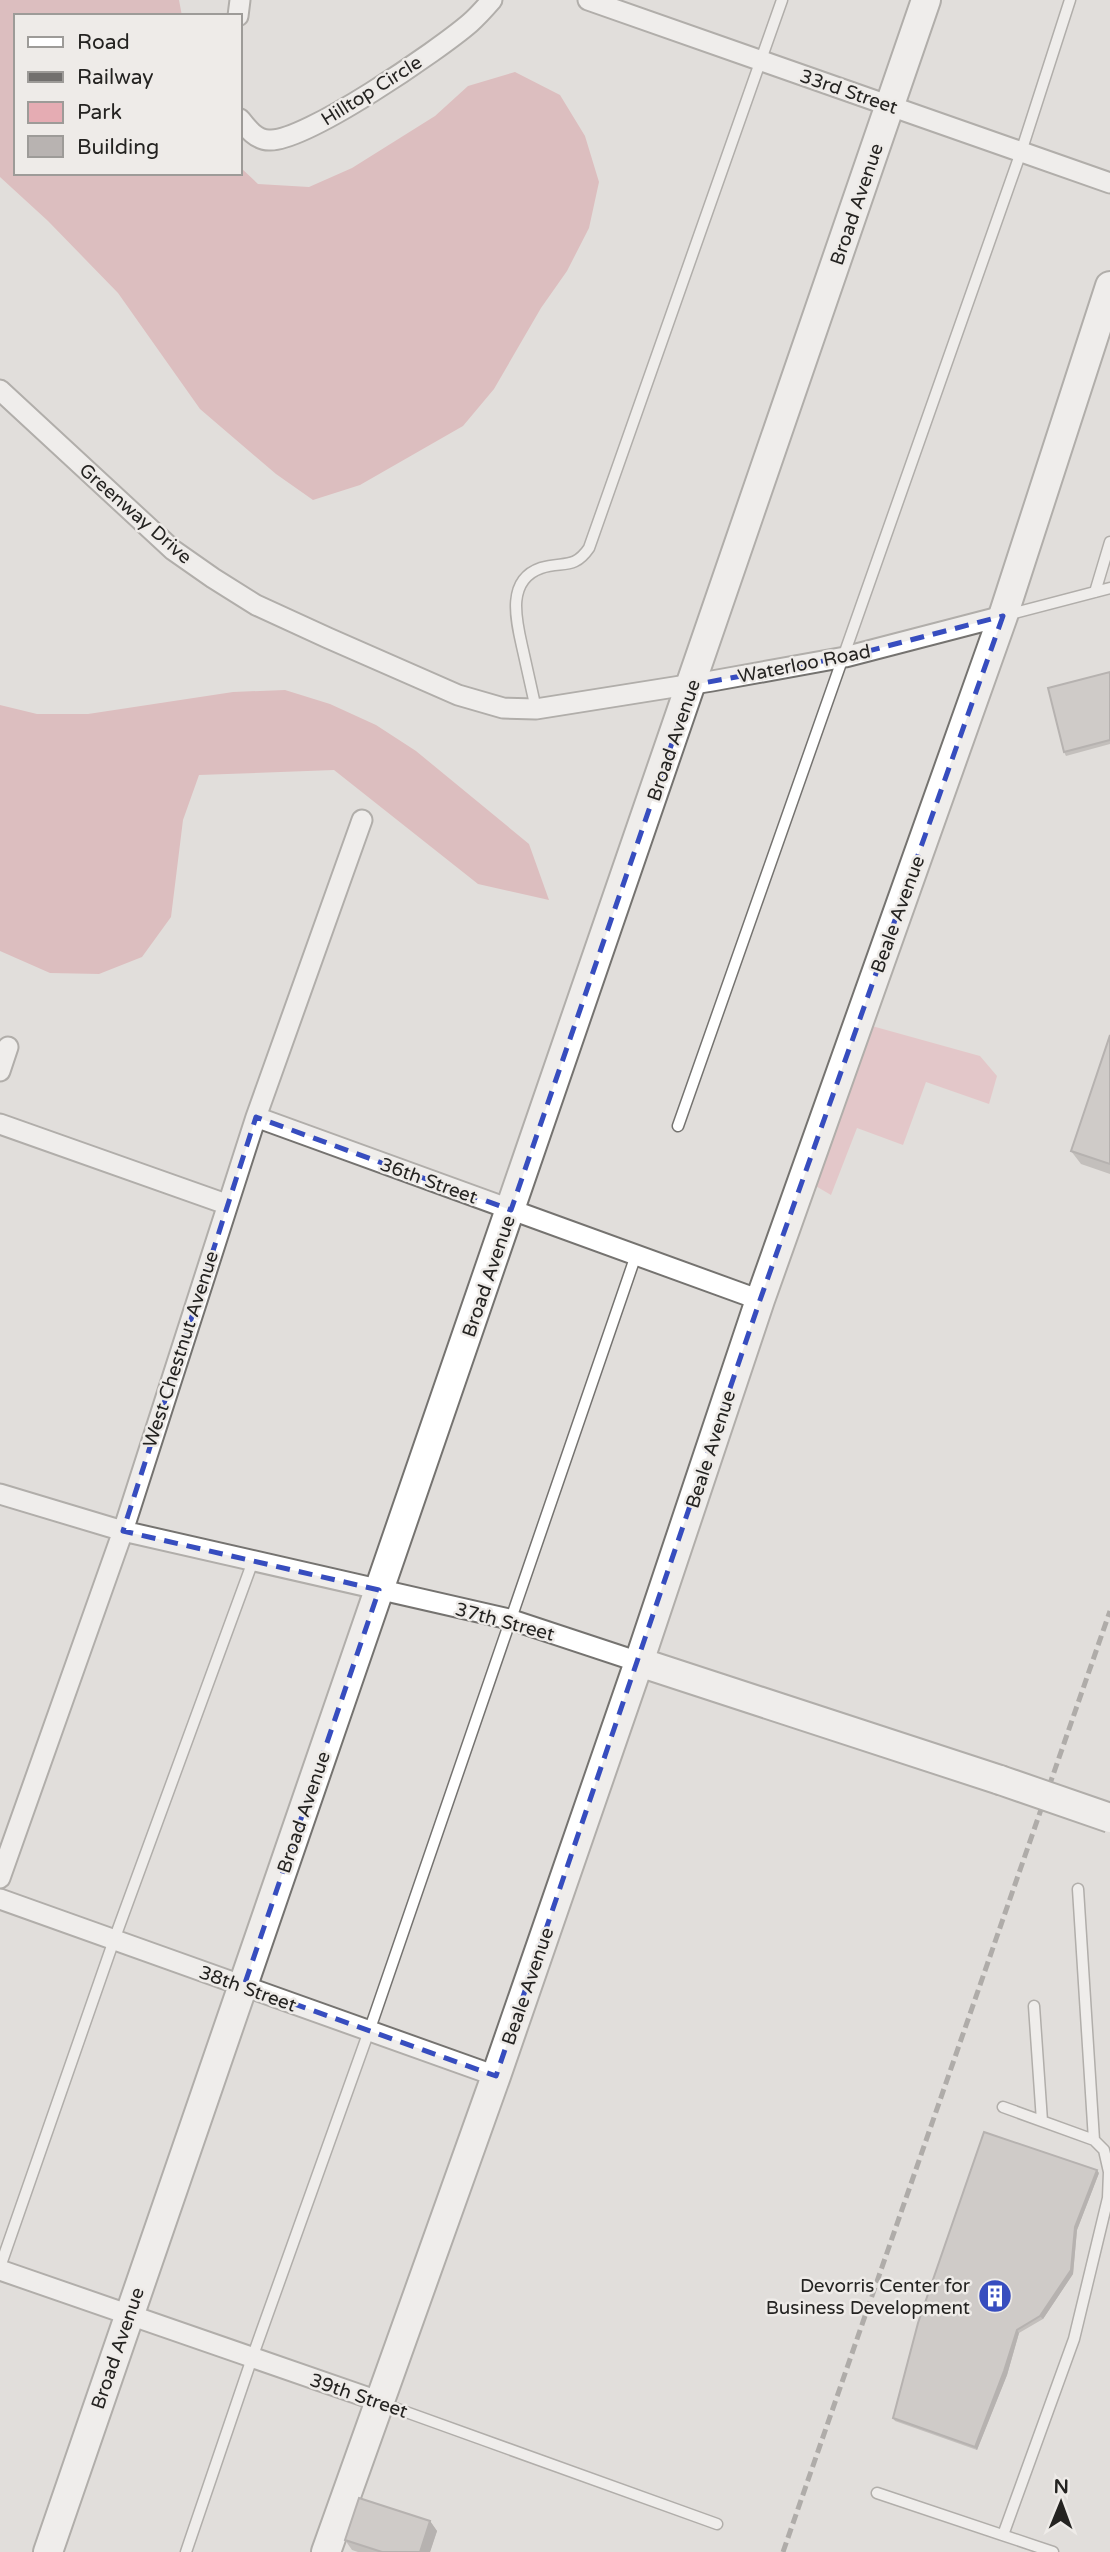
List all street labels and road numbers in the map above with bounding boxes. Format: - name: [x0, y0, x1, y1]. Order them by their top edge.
- street label: Hilltop Circle: [317, 51, 426, 131]
- street label: 33rd Street: [797, 65, 901, 119]
- street label: Broad Avenue: [826, 141, 888, 268]
- street label: Greenway Drive: [75, 459, 196, 569]
- street label: Waterloo Road: [736, 640, 872, 688]
- street label: Broad Avenue: [643, 677, 705, 804]
- street label: Beale Avenue: [867, 853, 929, 976]
- street label: 36th Street: [377, 1153, 480, 1209]
- street label: Broad Avenue: [458, 1213, 520, 1340]
- street label: West Chestnut Avenue: [139, 1248, 223, 1450]
- street label: Beale Avenue: [681, 1387, 740, 1511]
- street label: 37th Street: [453, 1598, 557, 1646]
- street label: Broad Avenue: [273, 1749, 335, 1876]
- street label: Beale Avenue: [498, 1925, 558, 2048]
- street label: 38th Street: [196, 1961, 299, 2017]
- street label: Broad Avenue: [87, 2285, 149, 2412]
- street label: 39th Street: [307, 2369, 410, 2423]

